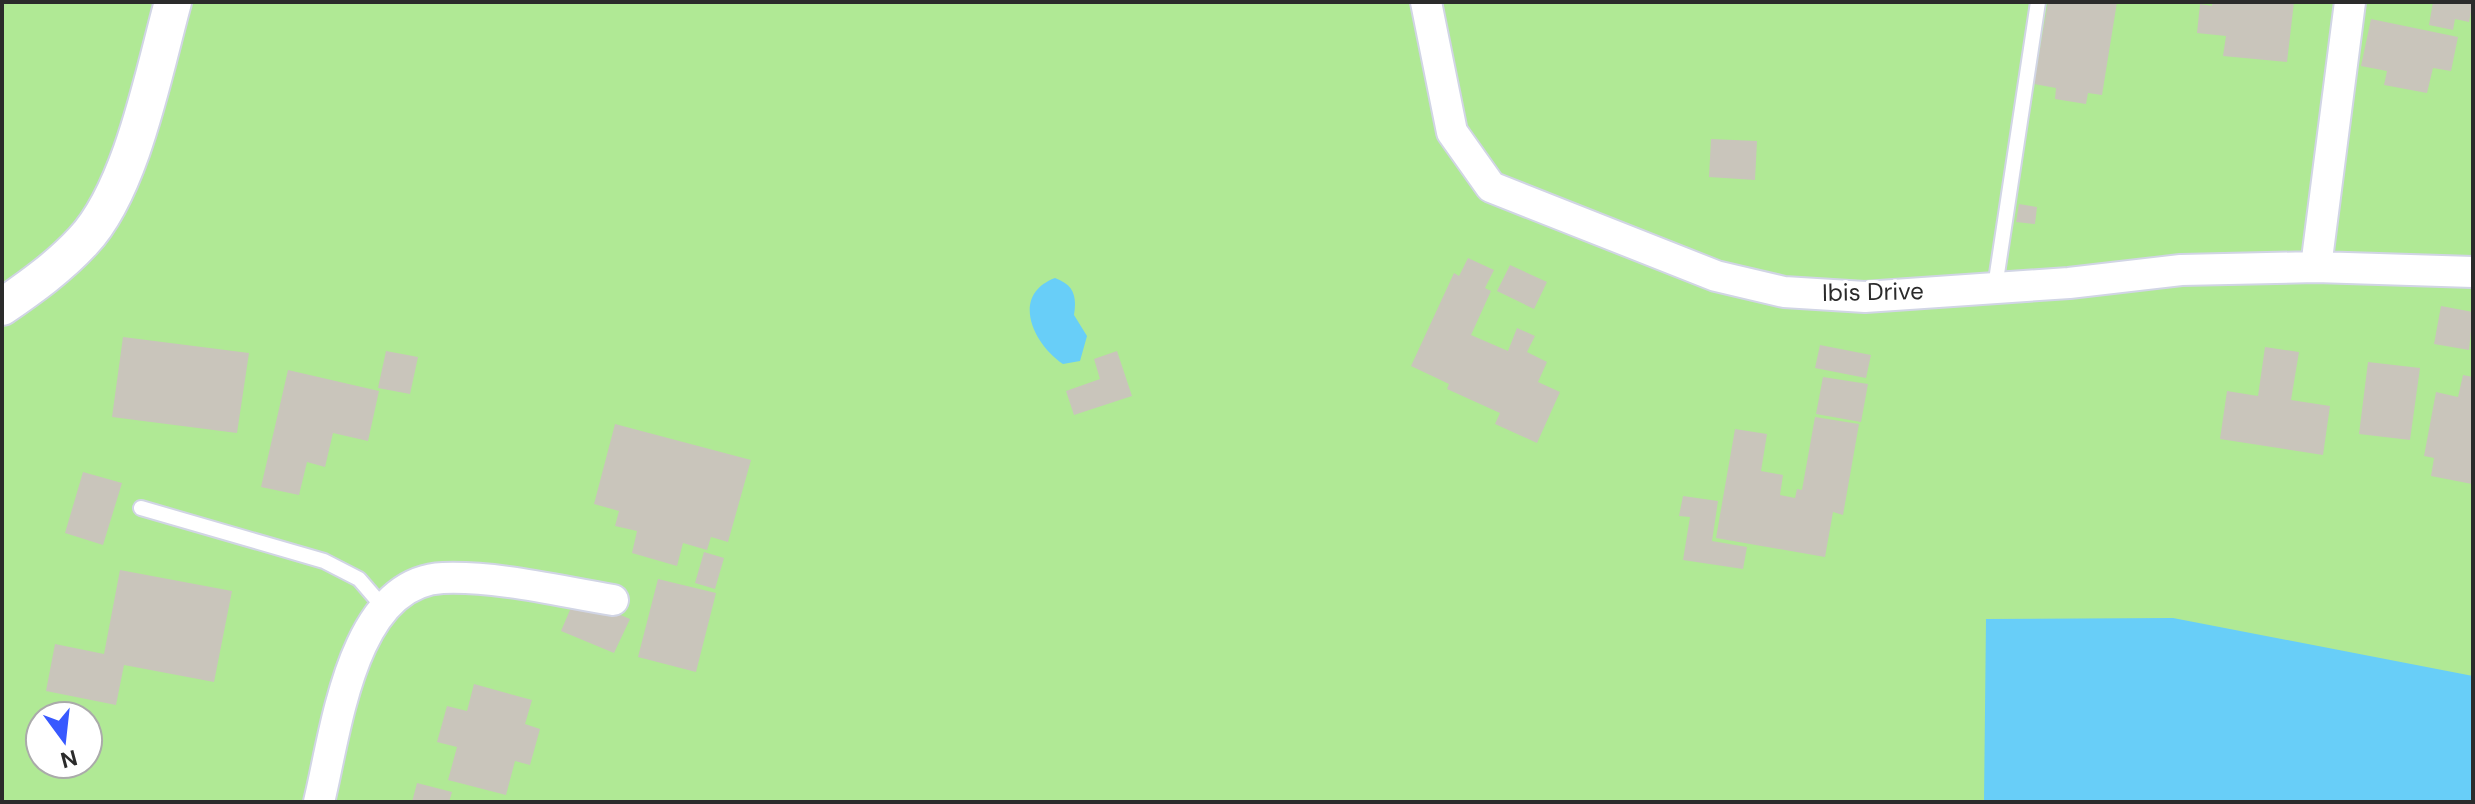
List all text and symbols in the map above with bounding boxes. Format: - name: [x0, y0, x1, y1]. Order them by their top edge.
- street label: Ibis Drive: [1822, 275, 1924, 308]
- north arrow: [24, 700, 104, 780]
- text: N: [58, 743, 81, 775]

